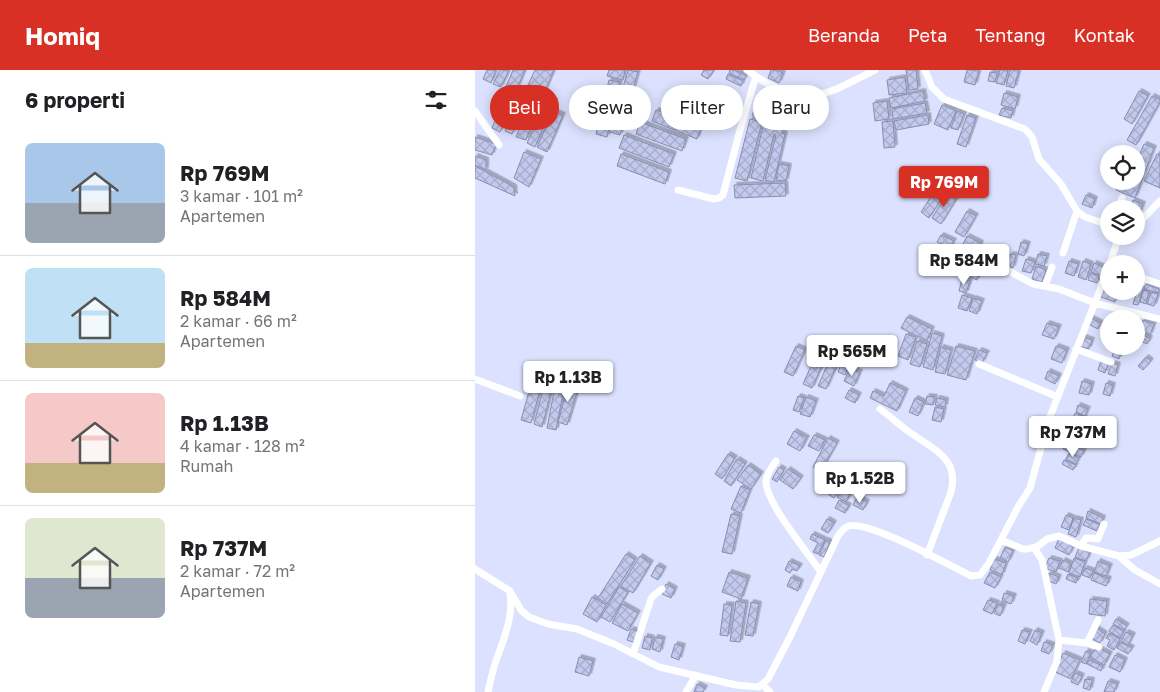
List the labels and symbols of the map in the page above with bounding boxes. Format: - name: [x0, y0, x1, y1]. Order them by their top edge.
- pin: Rp 769M: [898, 166, 990, 208]
- pin: Rp 584M: [918, 244, 1010, 286]
- pin: Rp 565M: [806, 334, 898, 377]
- pin: Rp 1.13B: [516, 360, 620, 403]
- pin: Rp 737M: [1027, 416, 1119, 458]
- pin: Rp 1.52B: [808, 462, 912, 504]

